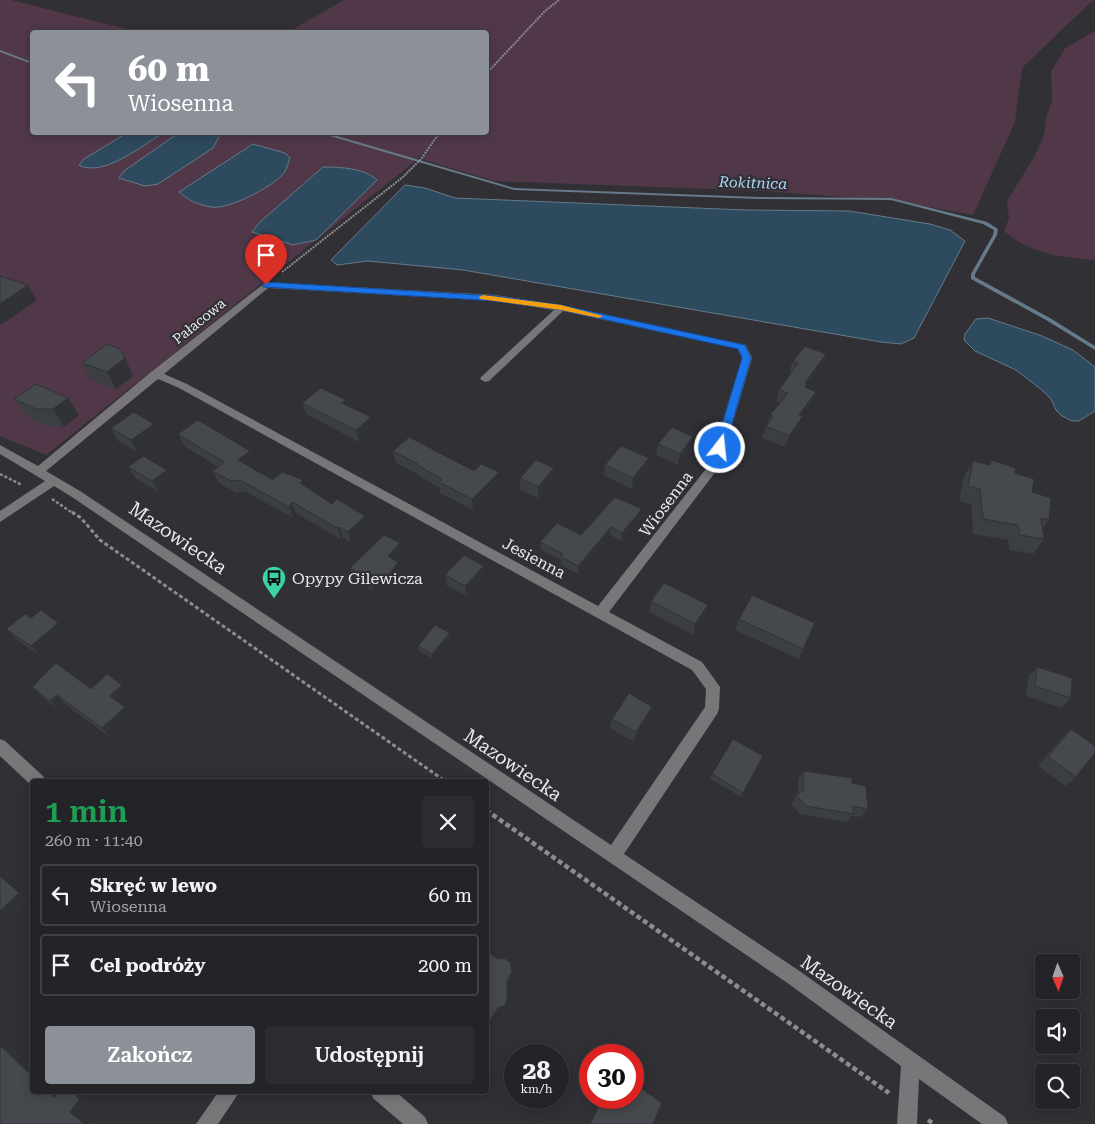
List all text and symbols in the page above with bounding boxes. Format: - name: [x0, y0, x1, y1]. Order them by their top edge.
- text: 60 m: [128, 49, 210, 90]
- icon: left: [45, 50, 110, 115]
- text: Wiosenna: [128, 91, 234, 116]
- water label: Rokitnica: [718, 173, 787, 193]
- pin: [245, 234, 287, 285]
- icon: arrive: [252, 241, 280, 269]
- street label: Pałacowa: [169, 295, 229, 347]
- position arrow: [693, 421, 745, 473]
- street label: Wiosenna: [635, 467, 697, 540]
- street label: Mazowiecka: [125, 497, 232, 580]
- street label: Jesienna: [499, 534, 569, 583]
- bus stop icon: Opypy Gilewicza: [261, 565, 287, 599]
- place label: Opypy Gilewicza: [292, 569, 423, 588]
- street label: Mazowiecka: [460, 724, 567, 807]
- text: 1 min: [45, 794, 128, 829]
- button: close: [422, 796, 474, 848]
- text: 260 m · 11:40: [45, 831, 143, 850]
- text: Skręć w lewo: [90, 874, 217, 897]
- icon: left: [47, 881, 75, 909]
- text: 60 m: [429, 884, 472, 907]
- text: Wiosenna: [90, 897, 167, 916]
- street label: Mazowiecka: [796, 950, 902, 1034]
- icon: arrive: [47, 951, 75, 979]
- text: Cel podróży: [90, 954, 205, 977]
- text: 200 m: [418, 954, 472, 977]
- north arrow: [1035, 954, 1080, 999]
- map controls: [1035, 954, 1080, 1109]
- button: sound: [1035, 1009, 1080, 1054]
- button: Zakończ: [45, 1026, 255, 1084]
- button: Udostępnij: [265, 1026, 474, 1084]
- speed limit sign: 30: [579, 1044, 644, 1109]
- text: 28: [522, 1056, 551, 1085]
- button: search: [1035, 1064, 1080, 1109]
- text: km/h: [520, 1082, 553, 1096]

